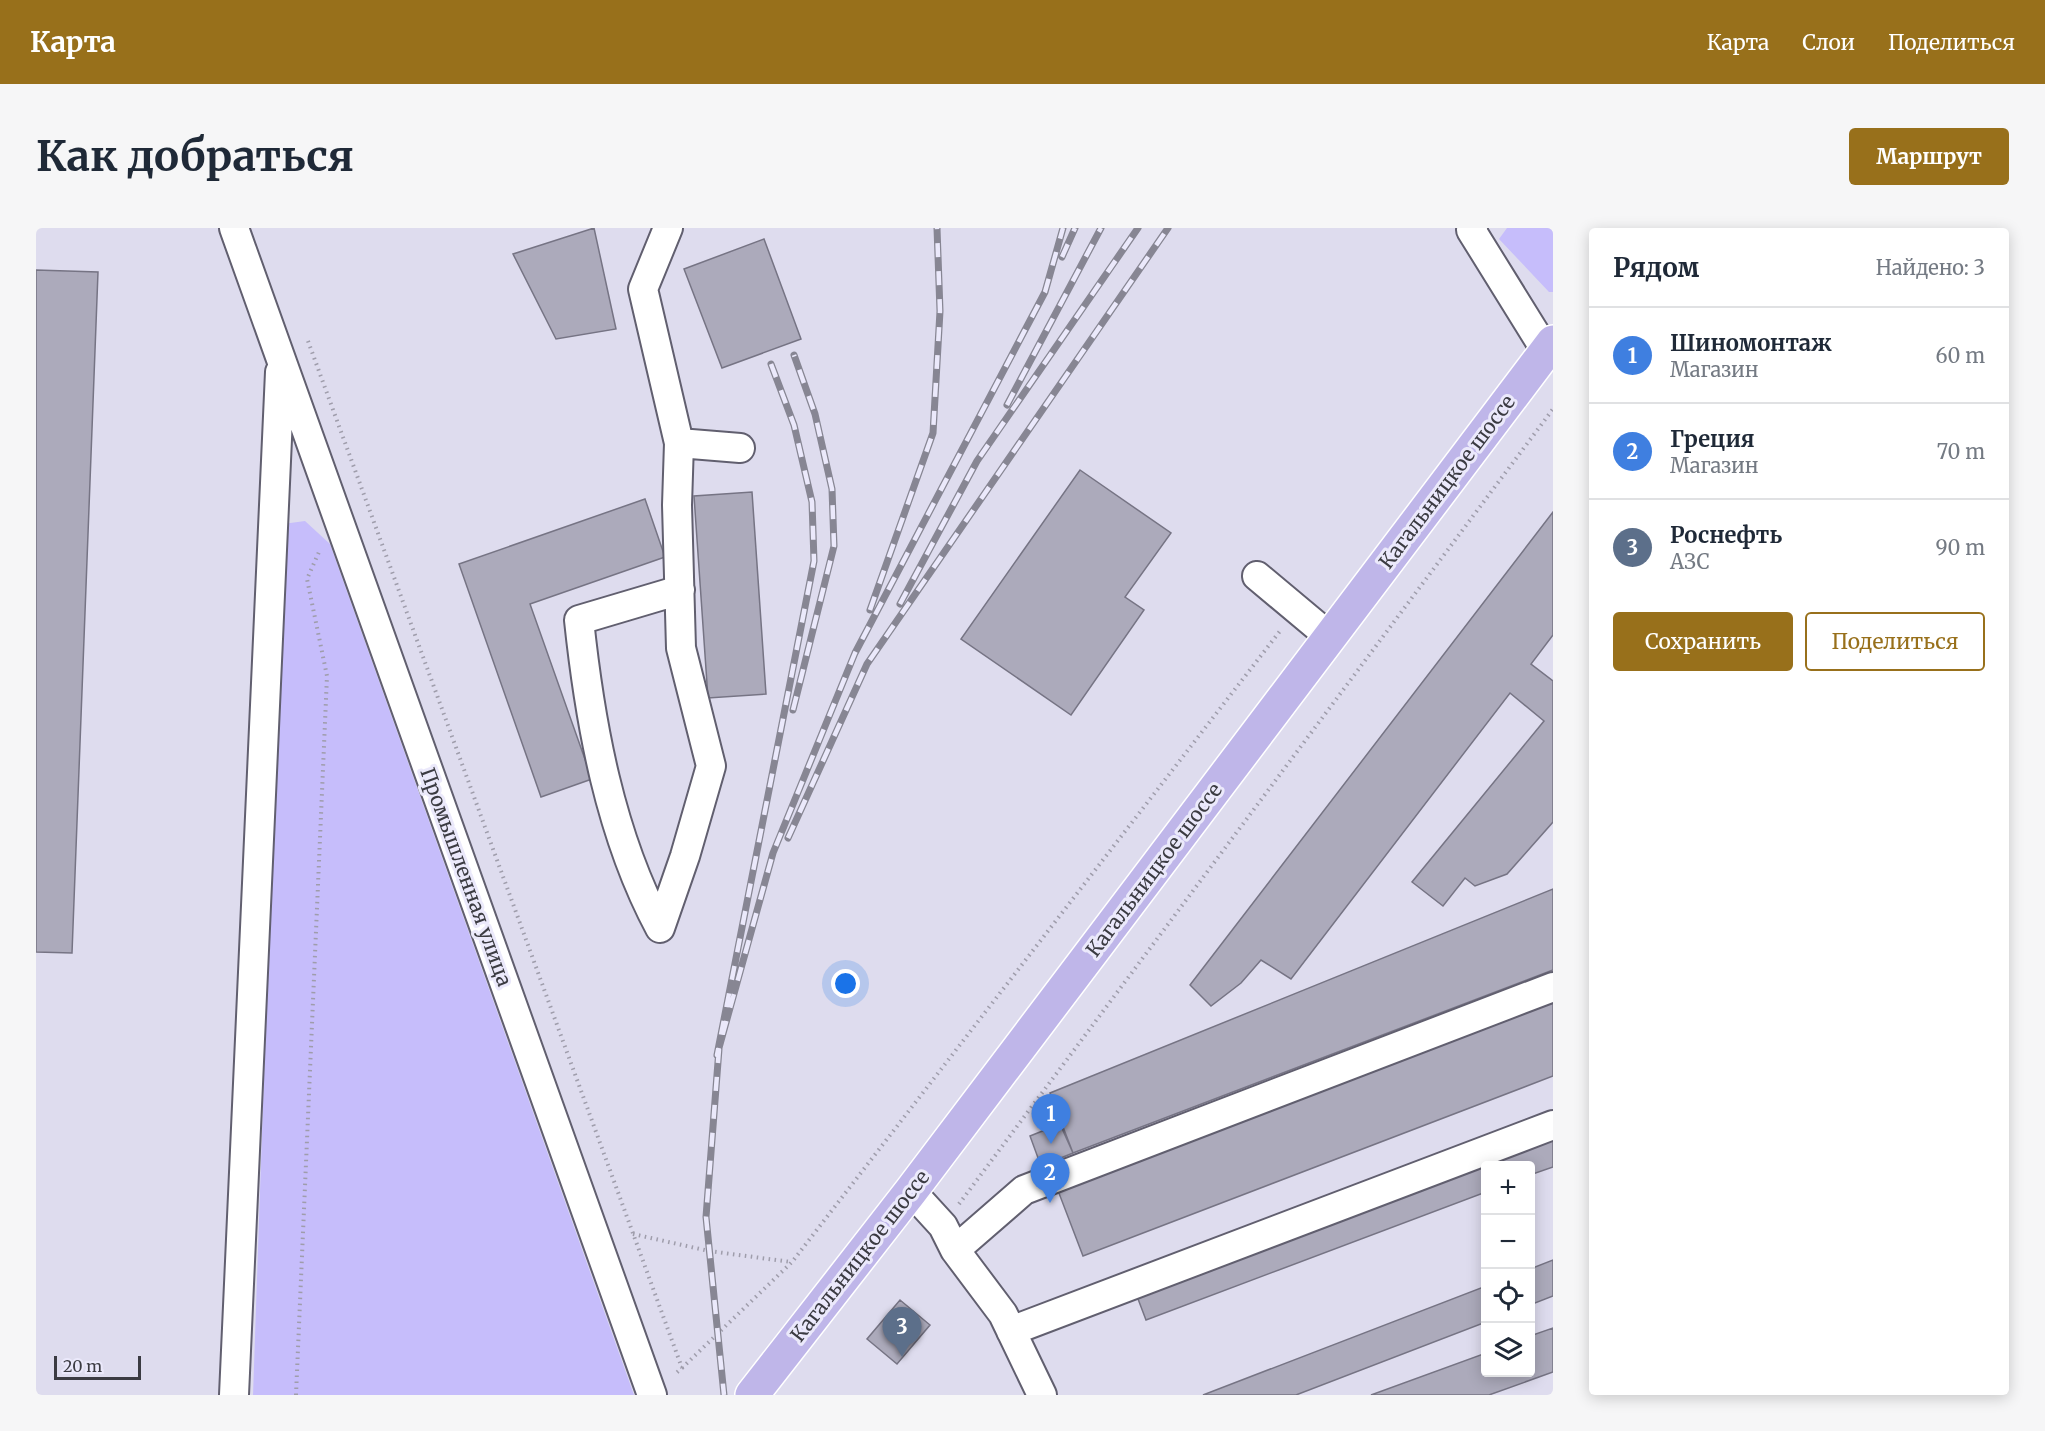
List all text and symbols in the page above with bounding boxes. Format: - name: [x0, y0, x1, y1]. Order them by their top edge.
- text: Карта: [30, 24, 116, 60]
- text: Карта: [1707, 29, 1769, 56]
- text: Слои: [1802, 29, 1855, 56]
- text: Поделиться: [1888, 29, 2015, 56]
- button: Маршрут: [1849, 128, 2009, 185]
- text: Как добраться: [36, 130, 354, 182]
- text: Рядом: [1613, 251, 1699, 284]
- text: Найдено: 3: [1876, 255, 1985, 280]
- text: Шиномонтаж: [1670, 329, 1832, 357]
- text: 1: [1628, 343, 1637, 368]
- text: 60 m: [1935, 343, 1985, 368]
- text: Магазин: [1670, 357, 1759, 382]
- street label: Кагальницкое шоссе: [1373, 390, 1520, 573]
- text: Греция: [1670, 425, 1755, 453]
- text: 2: [1627, 439, 1638, 464]
- text: 70 m: [1937, 439, 1985, 464]
- text: Магазин: [1670, 453, 1759, 478]
- text: Роснефть: [1670, 521, 1782, 549]
- text: 3: [1627, 535, 1638, 560]
- text: 90 m: [1935, 535, 1985, 560]
- text: АЗС: [1670, 549, 1710, 574]
- button: Сохранить: [1613, 612, 1793, 671]
- button: Поделиться: [1805, 612, 1985, 671]
- street label: Промышленная улица: [415, 764, 518, 990]
- street label: Кагальницкое шоссе: [1080, 778, 1227, 961]
- your location: [831, 969, 860, 998]
- pin: 1: [1032, 1094, 1070, 1144]
- pin: 2: [1030, 1154, 1070, 1203]
- map controls: [1481, 1161, 1535, 1377]
- button: +: [1481, 1161, 1535, 1215]
- street label: Кагальницкое шоссе: [785, 1165, 934, 1346]
- button: −: [1481, 1215, 1535, 1269]
- button: locate: [1481, 1269, 1535, 1323]
- pin: 3: [882, 1308, 922, 1357]
- button: layers: [1481, 1323, 1535, 1377]
- scale bar: [54, 1353, 141, 1380]
- text: 20 m: [63, 1356, 102, 1376]

